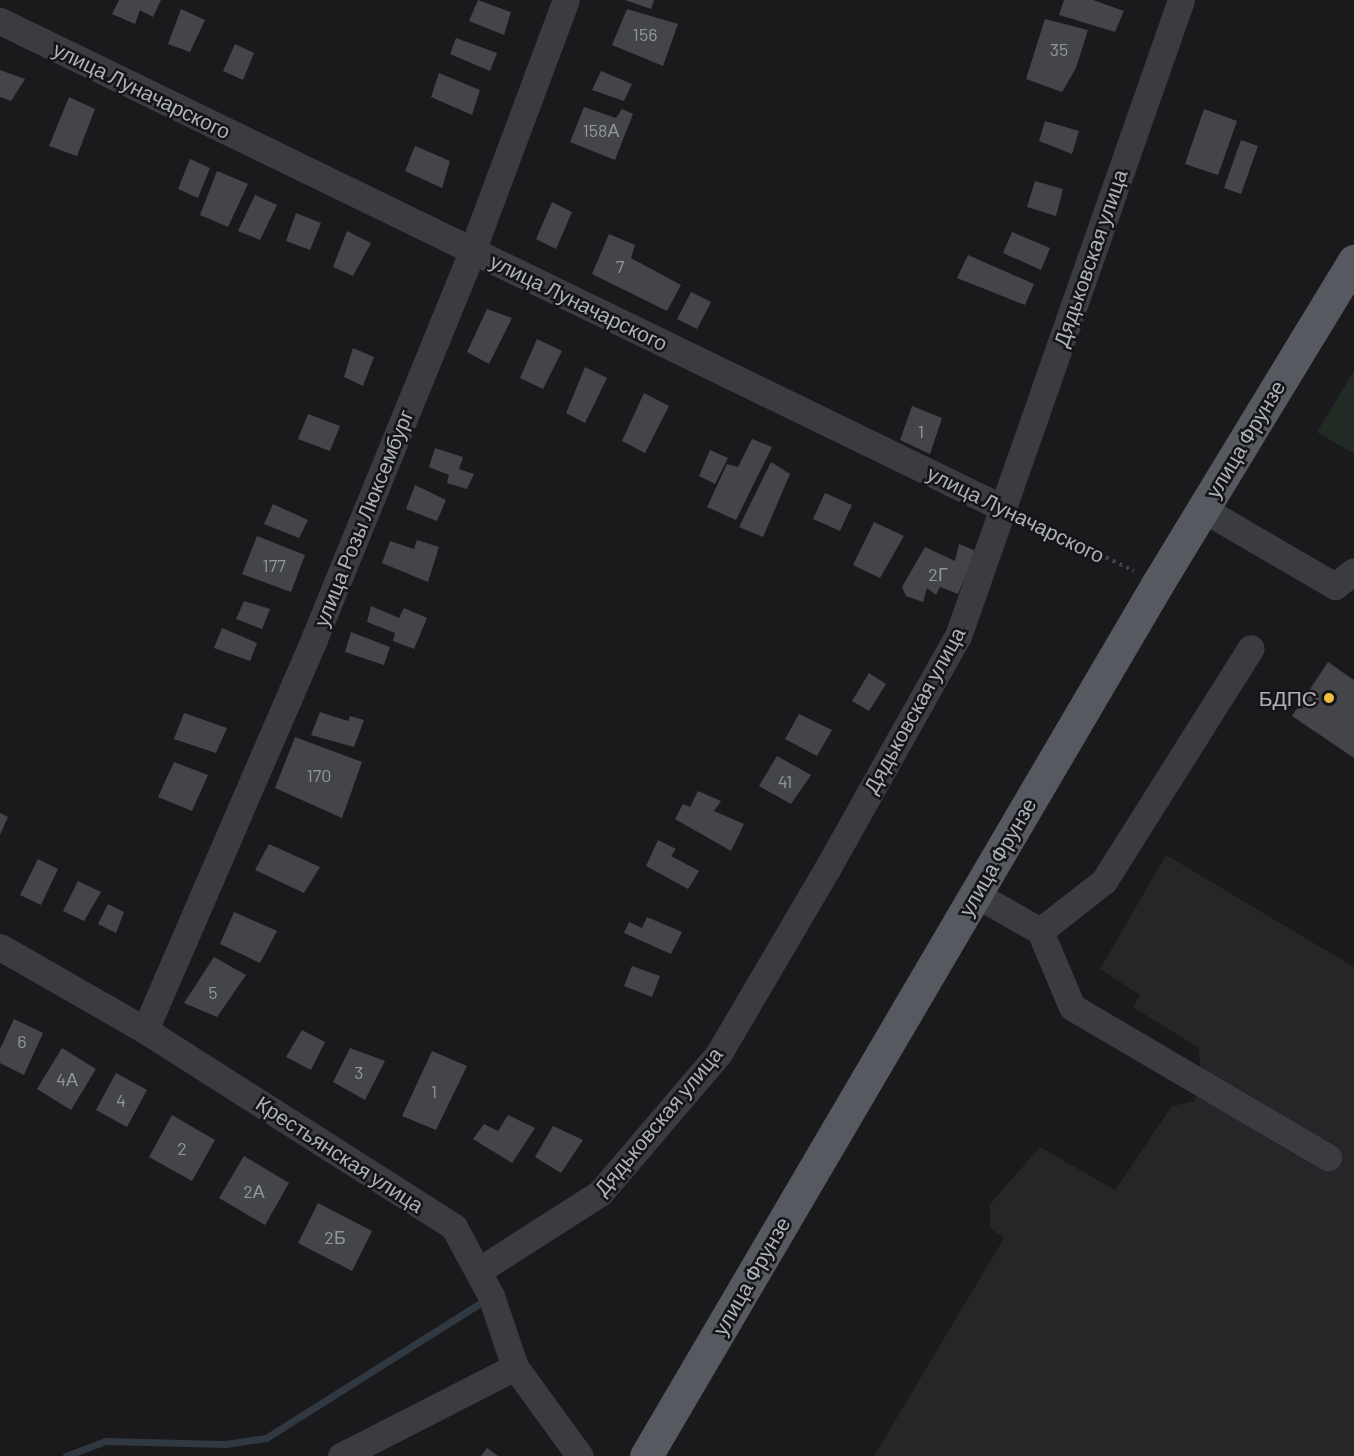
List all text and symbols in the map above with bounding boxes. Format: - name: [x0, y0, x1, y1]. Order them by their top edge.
- house number: 156: [633, 23, 657, 45]
- street label: улица Луначарского: [49, 36, 235, 144]
- house number: 35: [1050, 38, 1068, 60]
- house number: 158А: [583, 119, 619, 141]
- street label: Дядьковская улица: [1048, 166, 1132, 350]
- street label: улица Луначарского: [486, 248, 672, 356]
- house number: 7: [616, 255, 624, 277]
- street label: улица Фрунзе: [1200, 376, 1290, 502]
- street label: улица Розы Люксембург: [308, 406, 418, 630]
- house number: 1: [918, 420, 924, 442]
- street label: улица Луначарского: [923, 460, 1109, 568]
- house number: 177: [262, 554, 286, 576]
- house number: 2Г: [928, 563, 948, 585]
- street label: Дядьковская улица: [858, 623, 970, 797]
- place label: БДПС: [1259, 685, 1317, 711]
- marker: БДПС: [1322, 691, 1336, 705]
- house number: 170: [307, 764, 331, 786]
- house number: 41: [778, 770, 792, 792]
- street label: улица Фрунзе: [953, 793, 1041, 921]
- house number: 5: [208, 981, 218, 1003]
- house number: 6: [17, 1030, 27, 1052]
- street label: Дядьковская улица: [589, 1042, 727, 1200]
- house number: 3: [354, 1061, 364, 1083]
- house number: 4А: [56, 1068, 78, 1090]
- house number: 1: [431, 1080, 437, 1102]
- house number: 4: [116, 1089, 126, 1111]
- street label: Крестьянская улица: [251, 1090, 429, 1218]
- house number: 2: [177, 1137, 187, 1159]
- house number: 2А: [243, 1180, 265, 1202]
- street label: улица Фрунзе: [707, 1212, 795, 1340]
- house number: 2Б: [324, 1226, 346, 1248]

